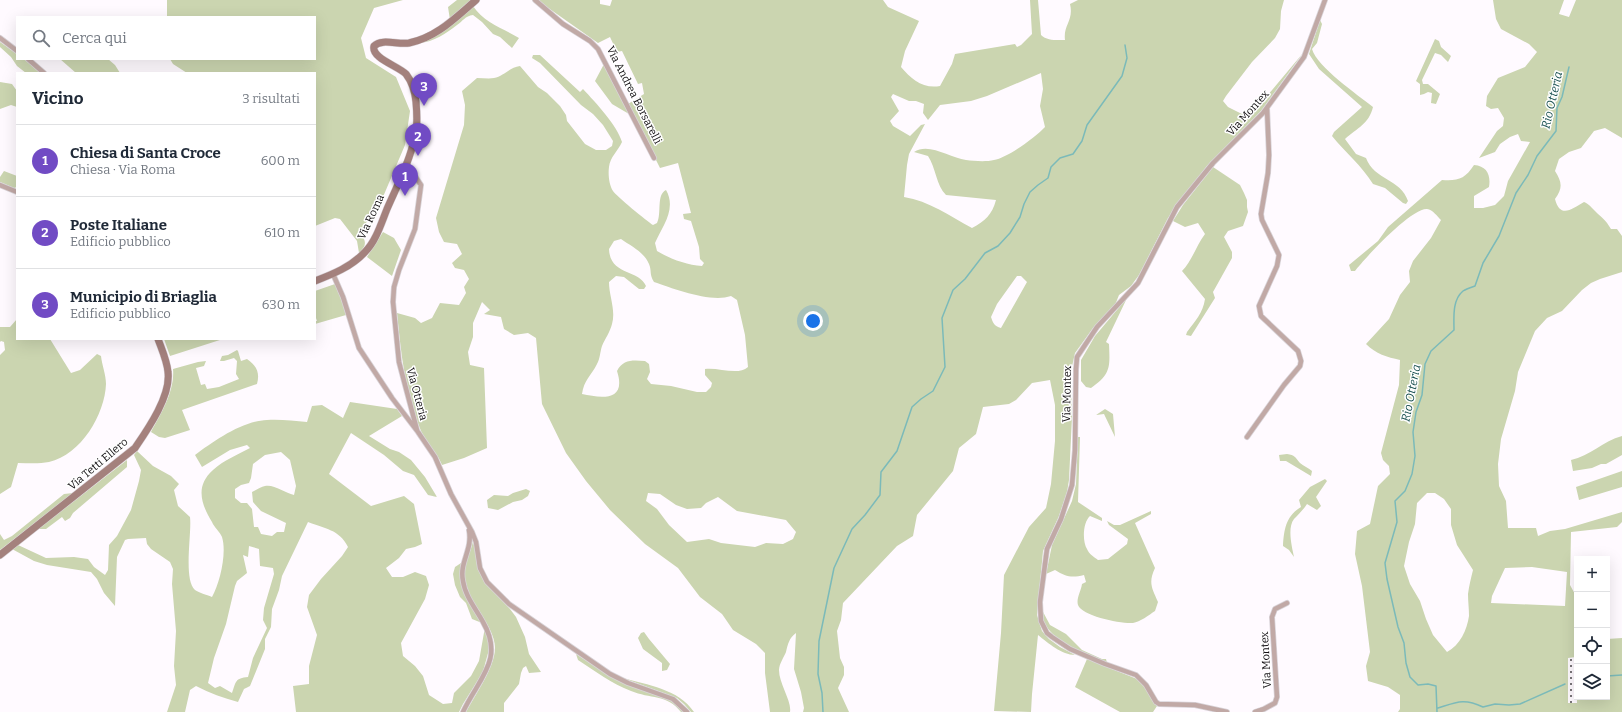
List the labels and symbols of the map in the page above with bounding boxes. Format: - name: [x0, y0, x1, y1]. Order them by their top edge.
- street label: Via Andrea Borsarelli: [604, 44, 665, 147]
- water label: Rio Otteria: [1539, 70, 1565, 130]
- pin: 3: [411, 73, 437, 106]
- street label: Via Montex: [1224, 87, 1272, 139]
- pin: 2: [405, 123, 431, 156]
- pin: 1: [392, 163, 418, 196]
- street label: Via Roma: [355, 192, 387, 242]
- your location: [803, 311, 823, 331]
- water label: Rio Otteria: [1399, 363, 1423, 423]
- street label: Via Montex: [1060, 365, 1074, 423]
- street label: Via Otteria: [404, 366, 430, 422]
- street label: Via Tetti Ellero: [66, 435, 130, 493]
- street label: Via Montex: [1258, 631, 1274, 689]

